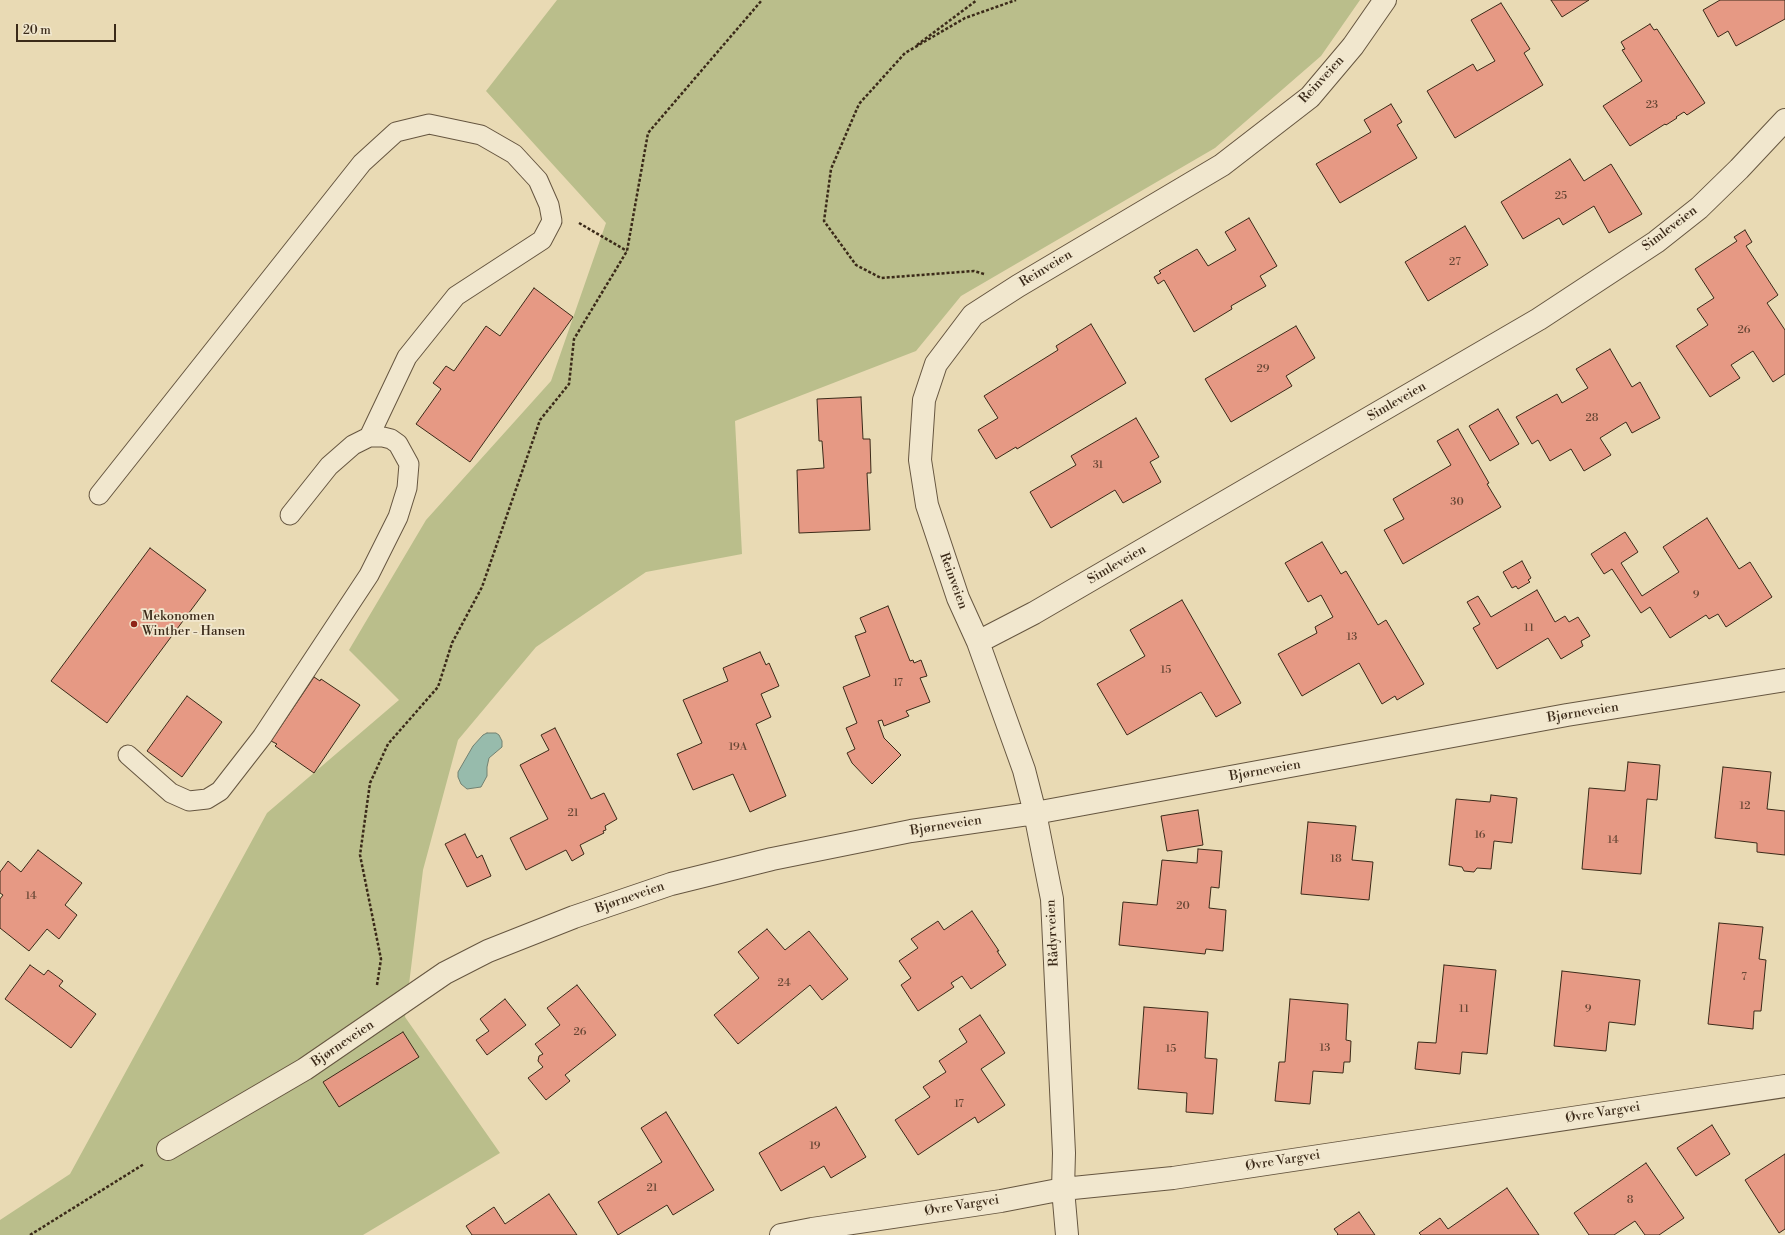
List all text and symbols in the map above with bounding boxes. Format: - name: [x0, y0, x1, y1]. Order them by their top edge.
- scale bar: [18, 16, 118, 42]
- text: 20 m: [23, 23, 51, 38]
- street label: Reinveien: [1296, 53, 1348, 107]
- house number: 23: [1646, 98, 1658, 112]
- house number: 25: [1555, 189, 1567, 203]
- street label: Simleveien: [1639, 203, 1701, 255]
- street label: Reinveien: [1017, 247, 1075, 291]
- house number: 27: [1449, 255, 1461, 269]
- house number: 26: [1738, 323, 1750, 337]
- house number: 29: [1257, 362, 1269, 376]
- street label: Simleveien: [1365, 379, 1429, 425]
- house number: 28: [1585, 411, 1599, 425]
- house number: 31: [1093, 458, 1103, 472]
- house number: 30: [1450, 495, 1464, 509]
- street label: Simleveien: [1085, 542, 1149, 588]
- street label: Reinveien: [936, 551, 970, 611]
- house number: 9: [1693, 588, 1699, 602]
- place label: Mekonomen Winther - Hansen: [142, 609, 245, 640]
- marker: Mekonomen Winther - Hansen: [129, 619, 139, 629]
- house number: 11: [1524, 621, 1534, 635]
- house number: 13: [1347, 630, 1357, 644]
- house number: 15: [1161, 663, 1171, 677]
- house number: 17: [893, 676, 903, 690]
- street label: Bjørneveien: [1546, 700, 1620, 726]
- house number: 19A: [729, 740, 747, 754]
- street label: Bjørneveien: [1228, 757, 1302, 785]
- house number: 12: [1739, 799, 1751, 813]
- house number: 21: [567, 806, 579, 820]
- street label: Bjørneveien: [909, 813, 983, 839]
- house number: 16: [1474, 828, 1486, 842]
- house number: 14: [1608, 833, 1618, 847]
- house number: 18: [1330, 852, 1342, 866]
- street label: Bjørneveien: [593, 879, 667, 917]
- house number: 14: [26, 889, 36, 903]
- street label: Rådyrveien: [1043, 899, 1063, 967]
- house number: 20: [1176, 899, 1190, 913]
- house number: 7: [1741, 970, 1747, 984]
- house number: 24: [778, 976, 790, 990]
- house number: 11: [1459, 1002, 1469, 1016]
- house number: 9: [1585, 1002, 1591, 1016]
- street label: Bjørneveien: [309, 1017, 377, 1071]
- house number: 26: [574, 1025, 586, 1039]
- house number: 13: [1320, 1041, 1330, 1055]
- house number: 15: [1166, 1042, 1176, 1056]
- house number: 17: [954, 1097, 964, 1111]
- street label: Øvre Vargvei: [1565, 1099, 1641, 1127]
- house number: 19: [809, 1139, 821, 1153]
- street label: Øvre Vargvei: [1245, 1147, 1321, 1175]
- house number: 21: [646, 1181, 658, 1195]
- street label: Øvre Vargvei: [924, 1192, 1000, 1220]
- house number: 8: [1627, 1193, 1633, 1207]

